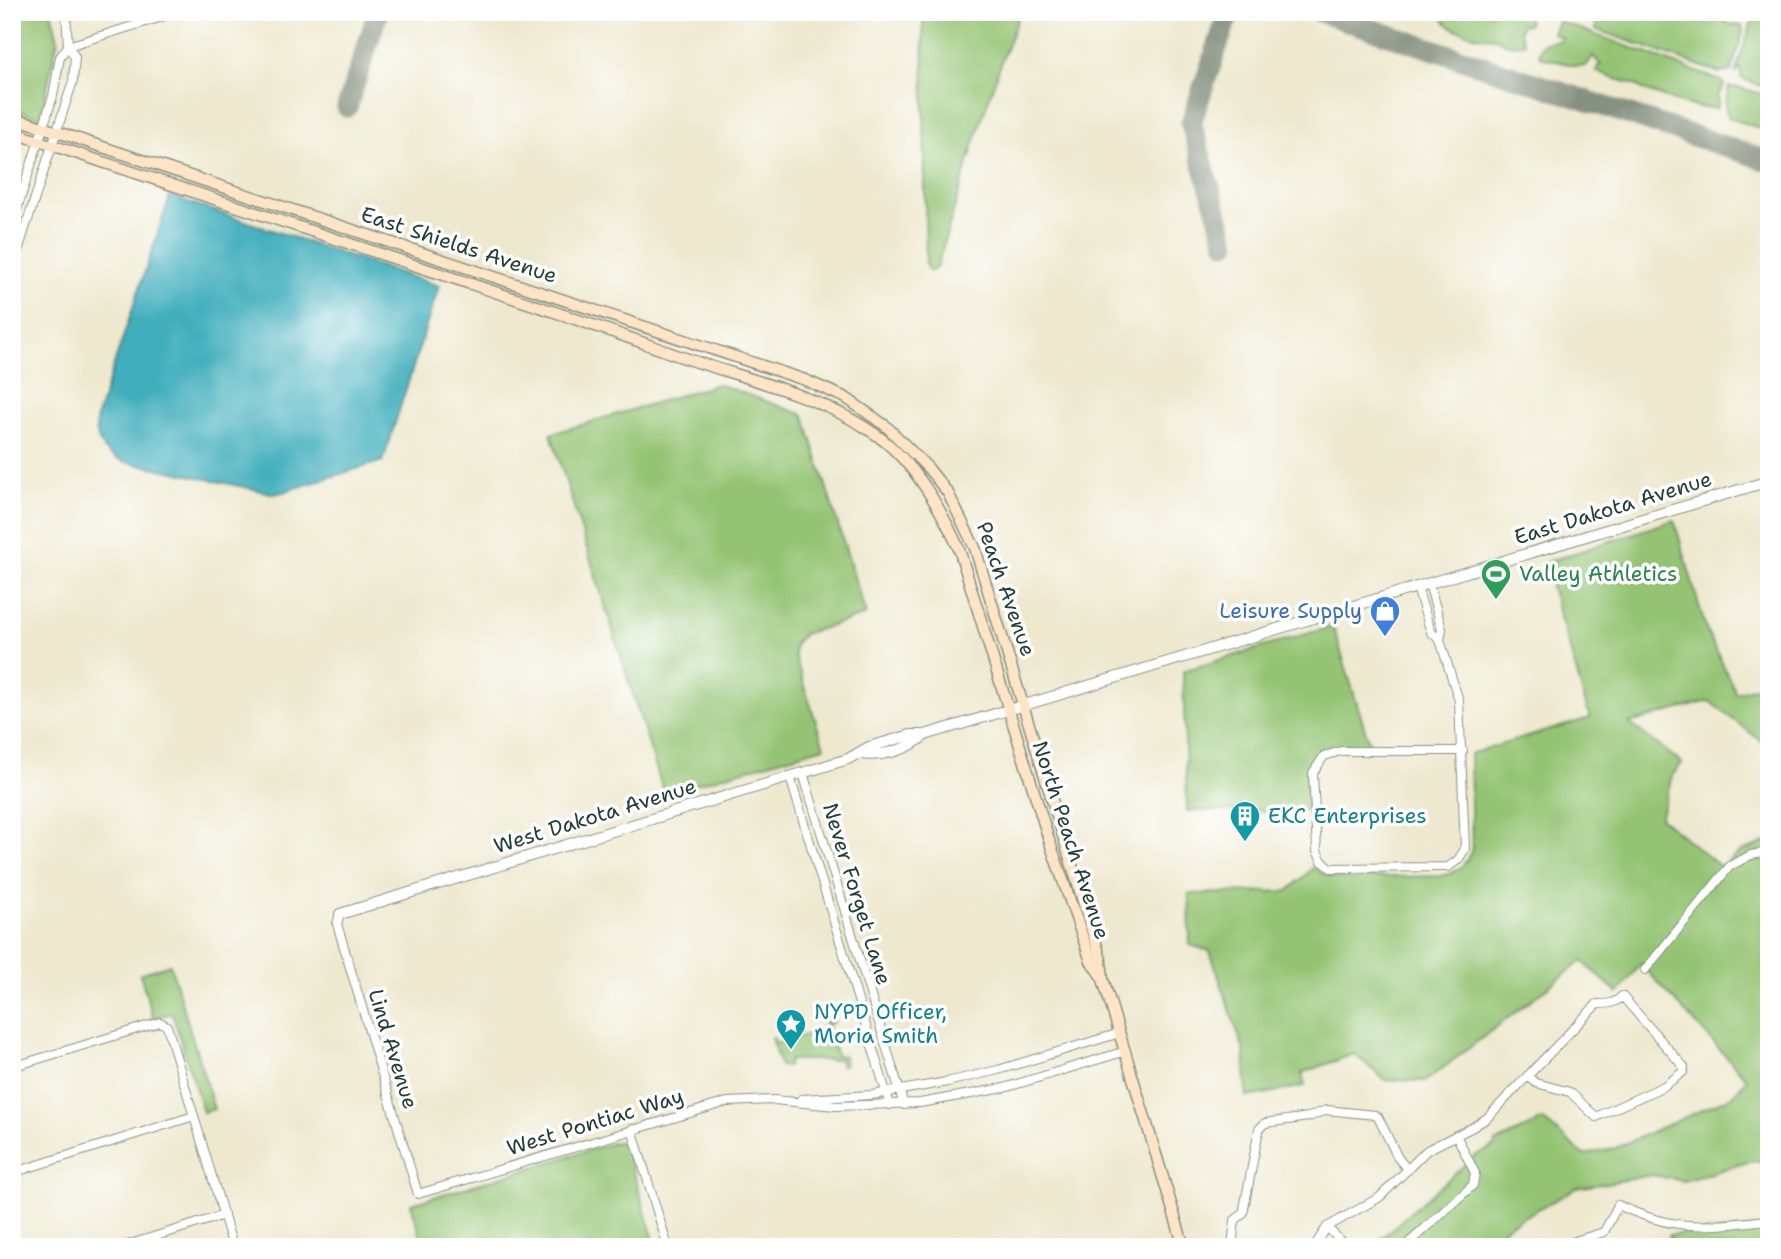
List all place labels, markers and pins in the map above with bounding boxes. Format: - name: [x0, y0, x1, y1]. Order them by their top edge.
- sports icon: Valley Athletics: [1479, 557, 1513, 601]
- place label: Valley Athletics: [1519, 560, 1677, 588]
- shop icon: Leisure Supply: [1368, 594, 1402, 638]
- place label: Leisure Supply: [1219, 597, 1362, 625]
- building icon: EKC Enterprises: [1228, 799, 1262, 843]
- place label: EKC Enterprises: [1268, 802, 1427, 830]
- place label: NYPD Officer, Moria Smith: [814, 998, 947, 1050]
- place icon: NYPD Officer, Moria Smith: [774, 1007, 808, 1051]

